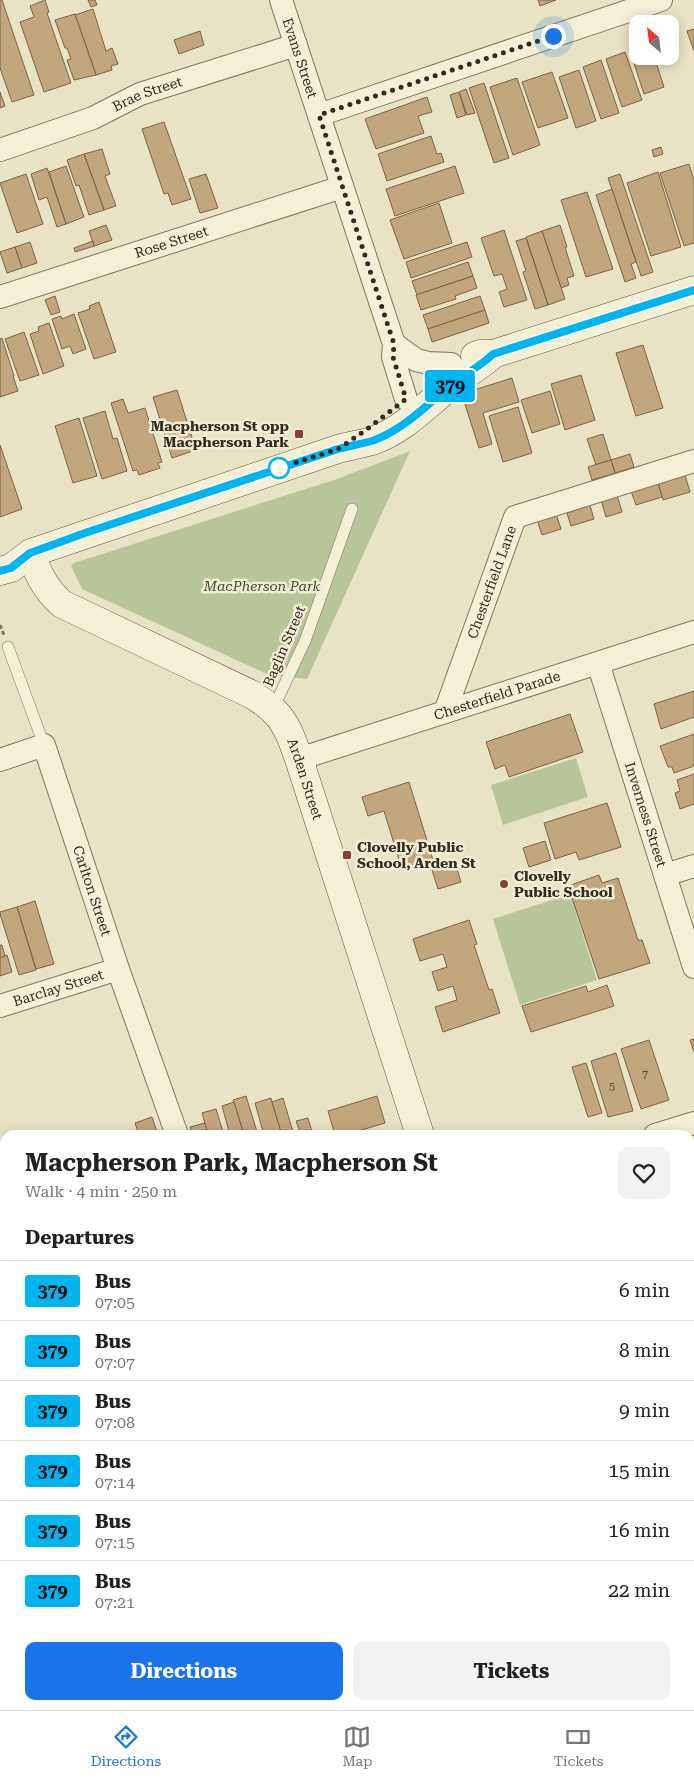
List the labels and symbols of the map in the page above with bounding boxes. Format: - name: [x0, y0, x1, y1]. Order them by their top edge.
- north arrow: [629, 15, 679, 65]
- street label: Evans Street: [279, 16, 321, 100]
- your location: [541, 24, 566, 49]
- street label: Brae Street: [110, 73, 184, 115]
- street label: Rose Street: [133, 223, 210, 261]
- line badge: 379: [421, 370, 479, 402]
- place label: Macpherson St opp Macpherson Park: [151, 418, 289, 450]
- marker: Macpherson St opp Macpherson Park: [293, 428, 305, 440]
- unlabelled marker: [268, 457, 290, 479]
- street label: Chesterfield Lane: [464, 523, 519, 641]
- park label: MacPherson Park: [203, 578, 321, 594]
- street label: Baglin Street: [260, 603, 308, 689]
- street label: Chesterfield Parade: [432, 667, 563, 723]
- street label: Arden Street: [284, 736, 326, 822]
- street label: Inverness Street: [622, 760, 670, 869]
- place label: Clovelly Public School, Arden St: [357, 839, 476, 871]
- street label: Carlton Street: [70, 844, 115, 938]
- marker: Clovelly Public School, Arden St: [341, 849, 353, 861]
- place label: Clovelly Public School: [514, 868, 613, 900]
- marker: Clovelly Public School: [498, 878, 510, 890]
- street label: Barclay Street: [11, 966, 105, 1009]
- house number: 7: [642, 1068, 648, 1081]
- house number: 5: [609, 1080, 615, 1093]

